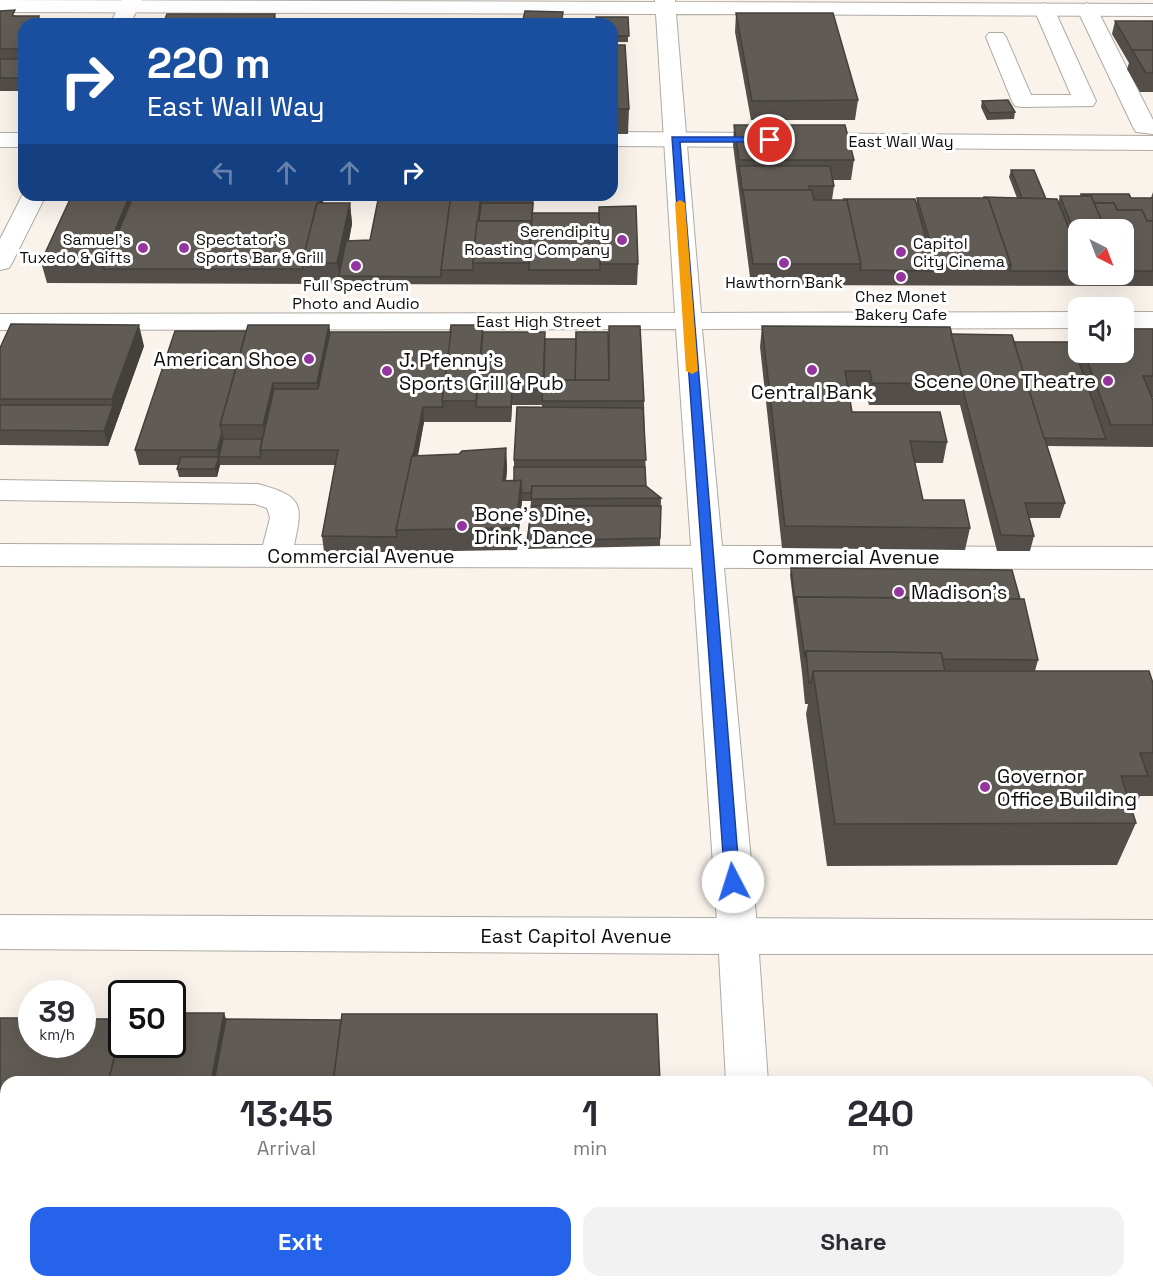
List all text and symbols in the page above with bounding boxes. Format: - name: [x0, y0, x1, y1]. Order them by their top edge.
- text: 220 m: [147, 37, 271, 90]
- icon: right: [48, 42, 126, 120]
- text: East Wall Way: [147, 89, 325, 124]
- pin: [744, 114, 795, 165]
- icon: arrive: [753, 123, 786, 156]
- street label: East Wall Way: [848, 131, 954, 152]
- icon: left: [207, 156, 240, 189]
- icon: ahead: [270, 156, 303, 189]
- icon: ahead: [333, 156, 366, 189]
- icon: right: [396, 156, 429, 189]
- north arrow: [1068, 219, 1134, 285]
- map controls: [1068, 219, 1134, 363]
- place label: Serendipity Roasting Company: [464, 221, 610, 260]
- place label: Samuel's Tuxedo & Gifts: [19, 229, 131, 268]
- place label: Spectator's Sports Bar & Grill: [196, 229, 324, 268]
- marker: Serendipity Roasting Company: [615, 233, 629, 247]
- place label: Capitol City Cinema: [913, 233, 1005, 272]
- marker: Samuel's Tuxedo & Gifts: [136, 241, 150, 255]
- marker: Spectator's Sports Bar & Grill: [177, 241, 191, 255]
- marker: Capitol City Cinema: [894, 245, 908, 259]
- marker: Hawthorn Bank: [777, 256, 791, 270]
- marker: Full Spectrum Photo and Audio: [349, 259, 363, 273]
- marker: Chez Monet Bakery Cafe: [894, 270, 908, 284]
- place label: Hawthorn Bank: [725, 272, 843, 293]
- place label: Full Spectrum Photo and Audio: [292, 275, 420, 314]
- place label: Chez Monet Bakery Cafe: [855, 286, 947, 325]
- button: sound: [1068, 297, 1134, 363]
- street label: East High Street: [476, 311, 602, 332]
- place label: American Shoe: [153, 346, 297, 372]
- place label: J. Pfenny's Sports Grill & Pub: [399, 347, 564, 396]
- marker: American Shoe: [302, 352, 316, 366]
- marker: Central Bank: [805, 363, 819, 377]
- marker: J. Pfenny's Sports Grill & Pub: [380, 364, 394, 378]
- place label: Scene One Theatre: [914, 368, 1096, 394]
- marker: Scene One Theatre: [1101, 374, 1115, 388]
- place label: Central Bank: [751, 379, 873, 405]
- place label: Bone's Dine, Drink, Dance: [474, 501, 593, 550]
- marker: Bone's Dine, Drink, Dance: [455, 519, 469, 533]
- street label: Commercial Avenue: [267, 543, 455, 569]
- street label: Commercial Avenue: [752, 544, 940, 570]
- place label: Madison's: [911, 579, 1007, 605]
- marker: Madison's: [892, 585, 906, 599]
- place label: Governor Office Building: [997, 763, 1137, 812]
- marker: Governor Office Building: [978, 780, 992, 794]
- position arrow: [701, 850, 765, 914]
- street label: East Capitol Avenue: [480, 923, 672, 949]
- speed limit sign: 50: [108, 980, 186, 1058]
- text: 39: [39, 992, 75, 1031]
- text: km/h: [39, 1025, 75, 1044]
- text: 13:45: [240, 1091, 333, 1137]
- text: 1: [582, 1091, 598, 1137]
- text: 240: [847, 1091, 914, 1137]
- text: Arrival: [257, 1135, 316, 1161]
- text: min: [573, 1135, 607, 1161]
- text: m: [872, 1135, 889, 1161]
- button: Exit: [30, 1207, 571, 1276]
- button: Share: [583, 1207, 1124, 1276]

